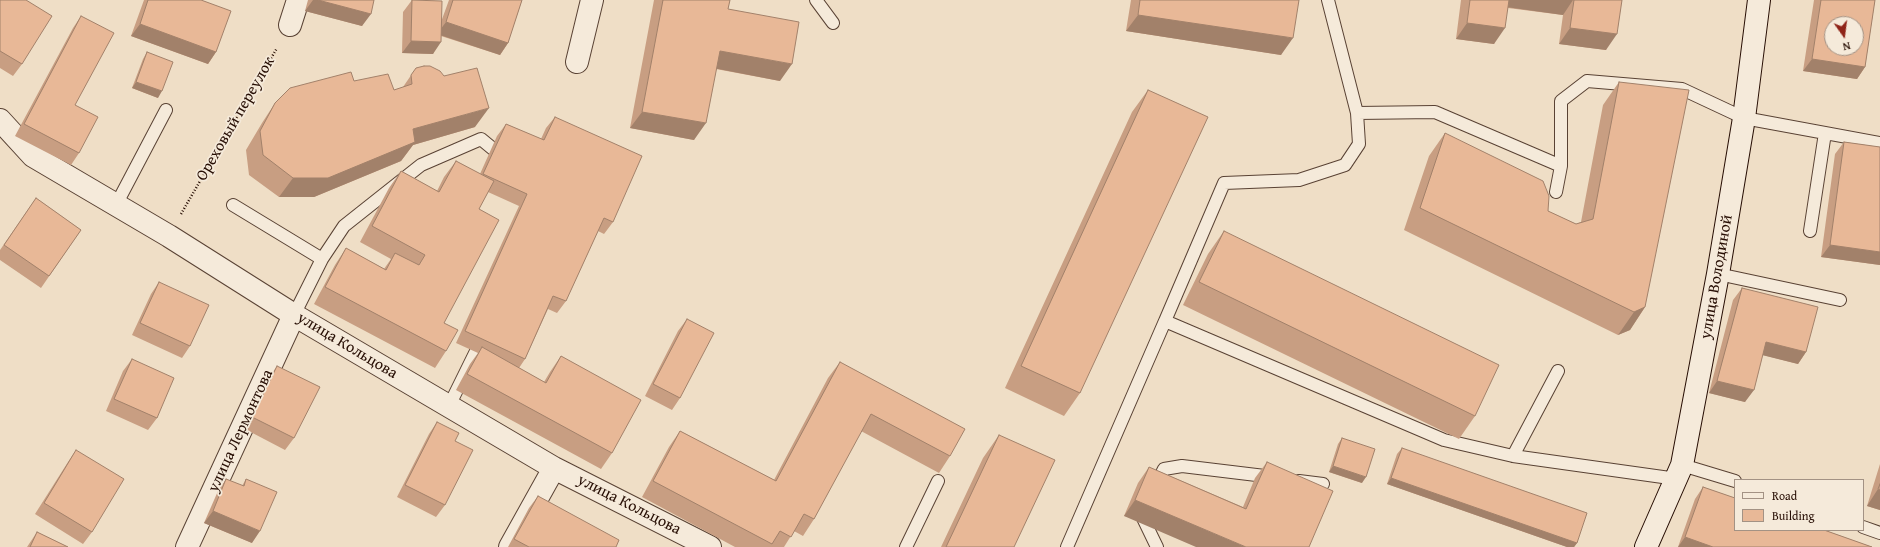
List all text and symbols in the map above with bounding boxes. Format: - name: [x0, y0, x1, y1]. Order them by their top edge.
- north arrow: [1824, 16, 1864, 56]
- text: N: [1841, 38, 1852, 55]
- street label: Ореховый переулок: [193, 53, 279, 185]
- street label: улица Володиной: [1697, 213, 1737, 341]
- street label: улица Кольцова: [293, 308, 401, 384]
- street label: улица Лермонтова: [204, 367, 278, 495]
- street label: улица Кольцова: [574, 471, 684, 539]
- legend: [1734, 479, 1864, 531]
- text: Road: [1772, 487, 1797, 504]
- text: Building: [1772, 507, 1815, 524]

